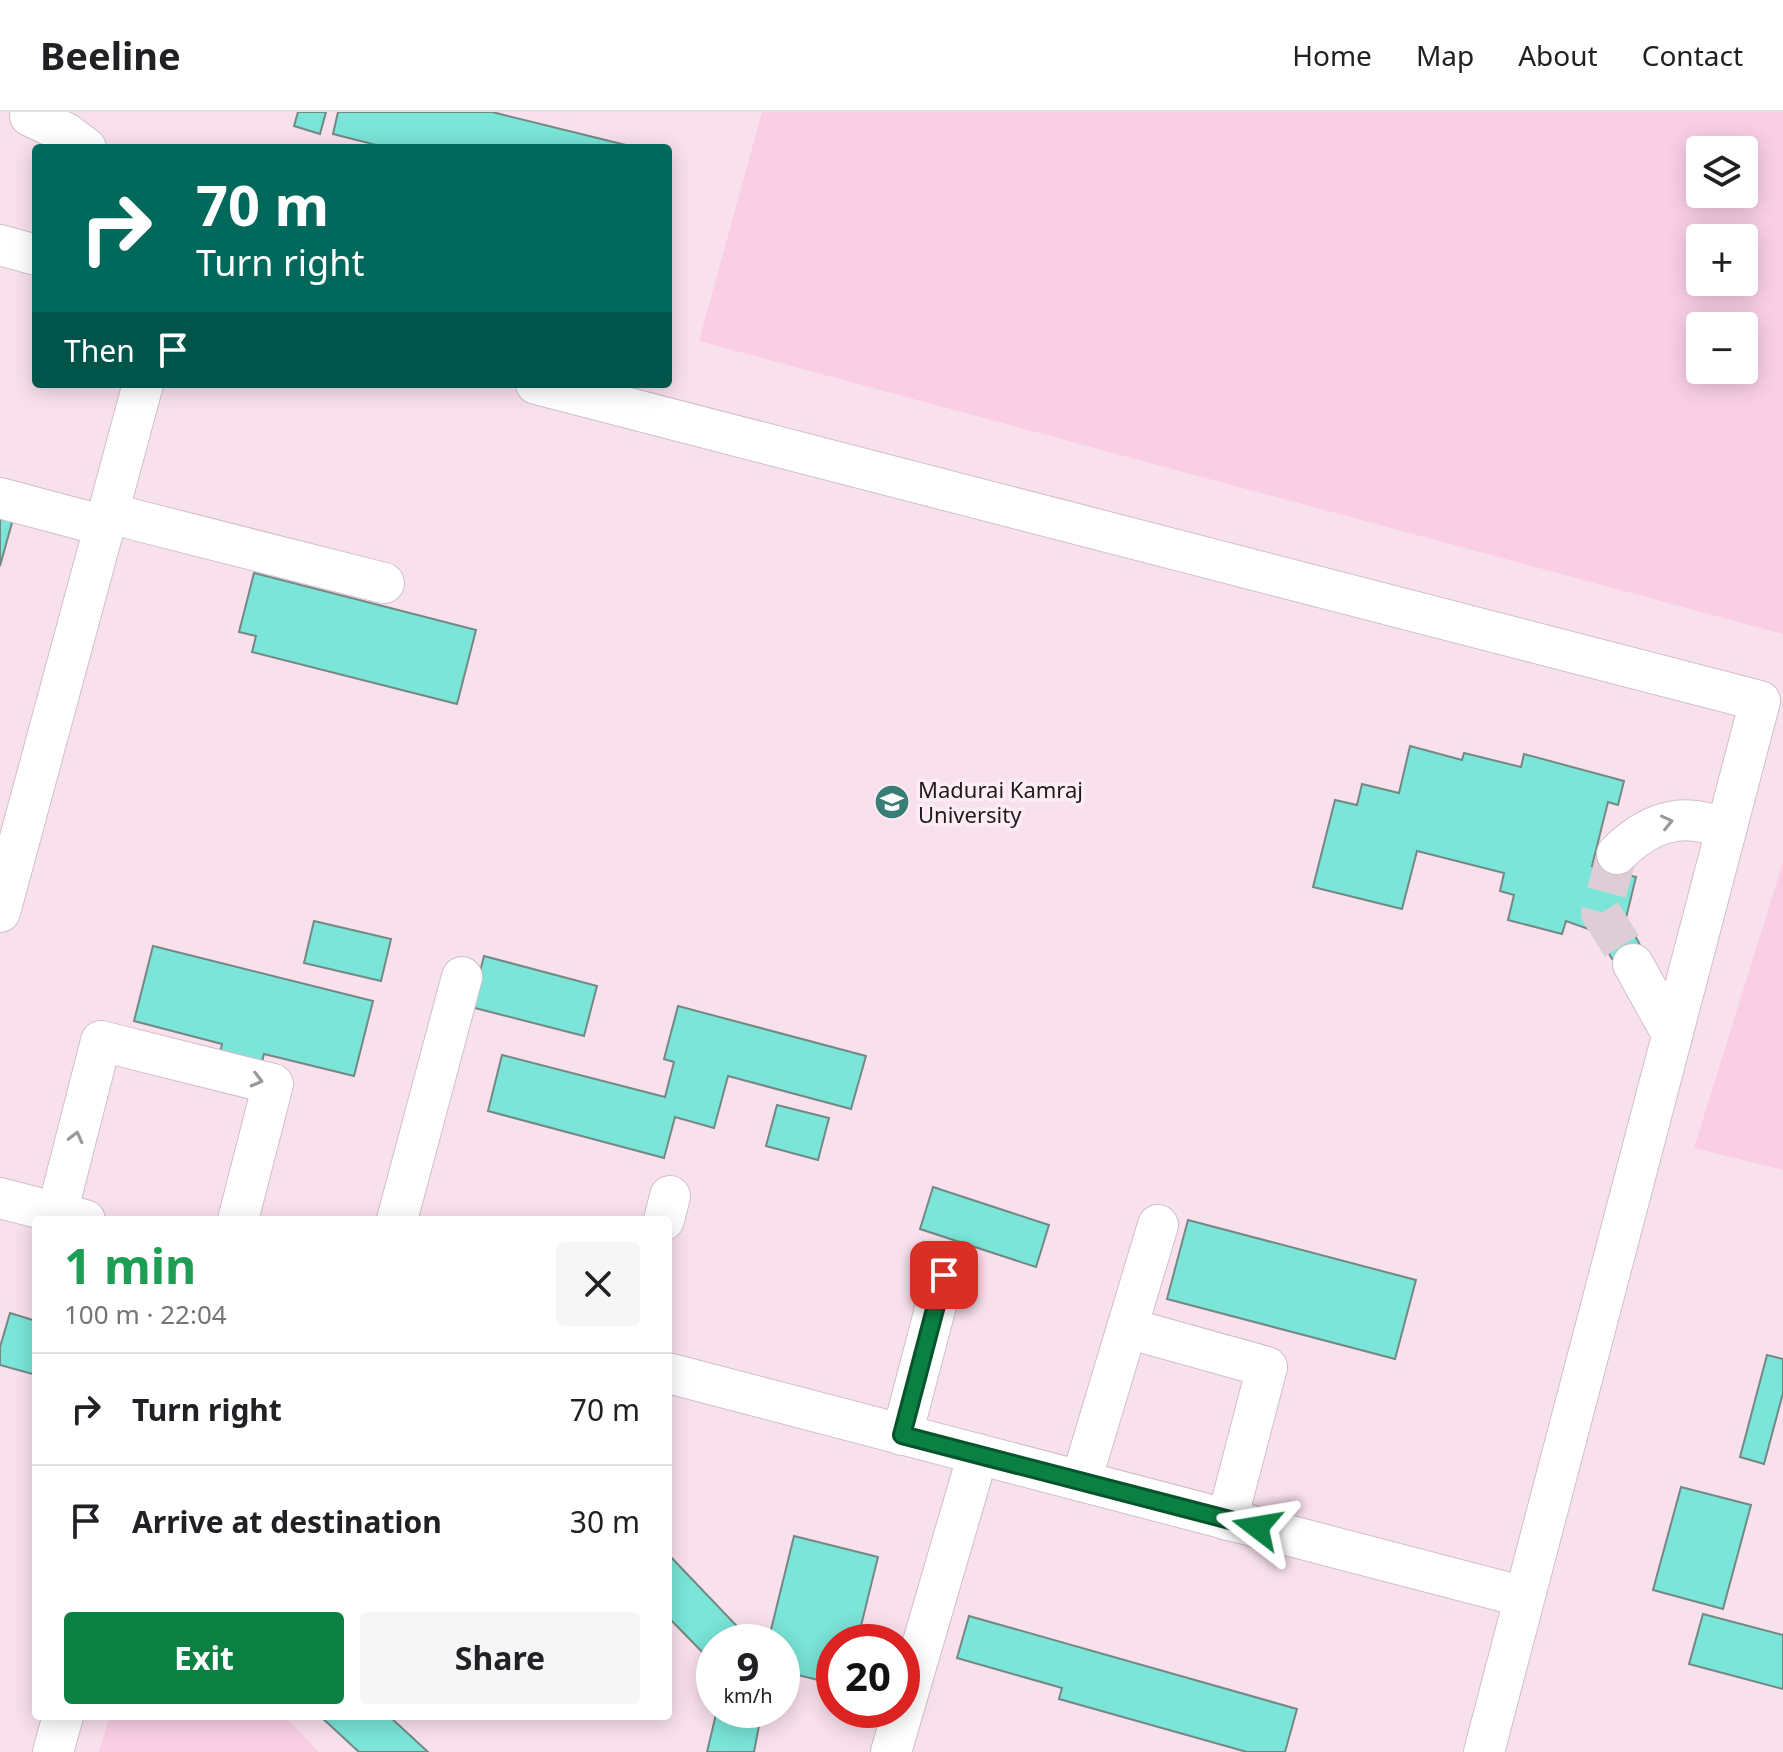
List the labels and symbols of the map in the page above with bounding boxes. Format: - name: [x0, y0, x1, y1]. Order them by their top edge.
- place label: Madurai Kamraj University: [918, 774, 1083, 829]
- school or university icon: Madurai Kamraj University: [873, 783, 911, 821]
- one-way arrow: [1660, 815, 1674, 832]
- one-way arrow: [249, 1071, 263, 1088]
- one-way arrow: [67, 1131, 84, 1144]
- pin: [910, 1241, 978, 1309]
- position arrow: [1215, 1485, 1299, 1569]
- speed limit sign: 20: [816, 1624, 920, 1728]

